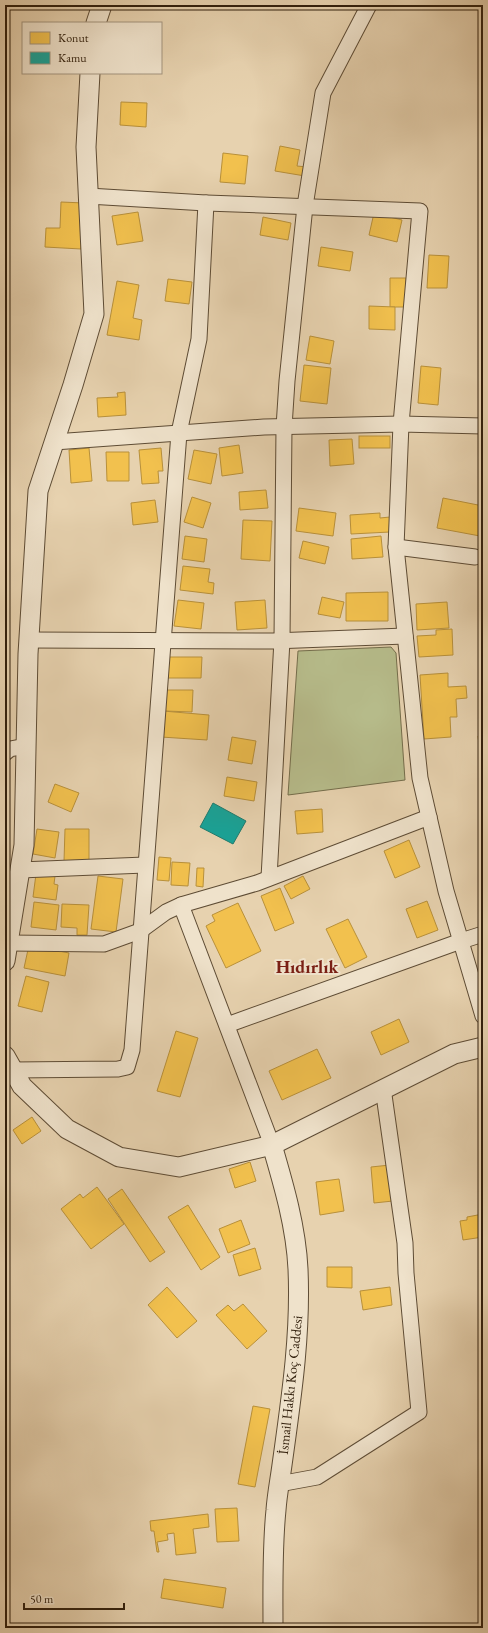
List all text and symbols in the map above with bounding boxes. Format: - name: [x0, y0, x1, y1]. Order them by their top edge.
- legend: [22, 22, 162, 74]
- text: Konut: [58, 30, 89, 46]
- text: Kamu: [58, 50, 87, 66]
- district label: Hıdırlık: [276, 955, 340, 978]
- street label: İsmail Hakkı Koç Caddesi: [274, 1314, 306, 1455]
- scale bar: [24, 1585, 124, 1611]
- text: 50 m: [30, 1591, 54, 1607]

